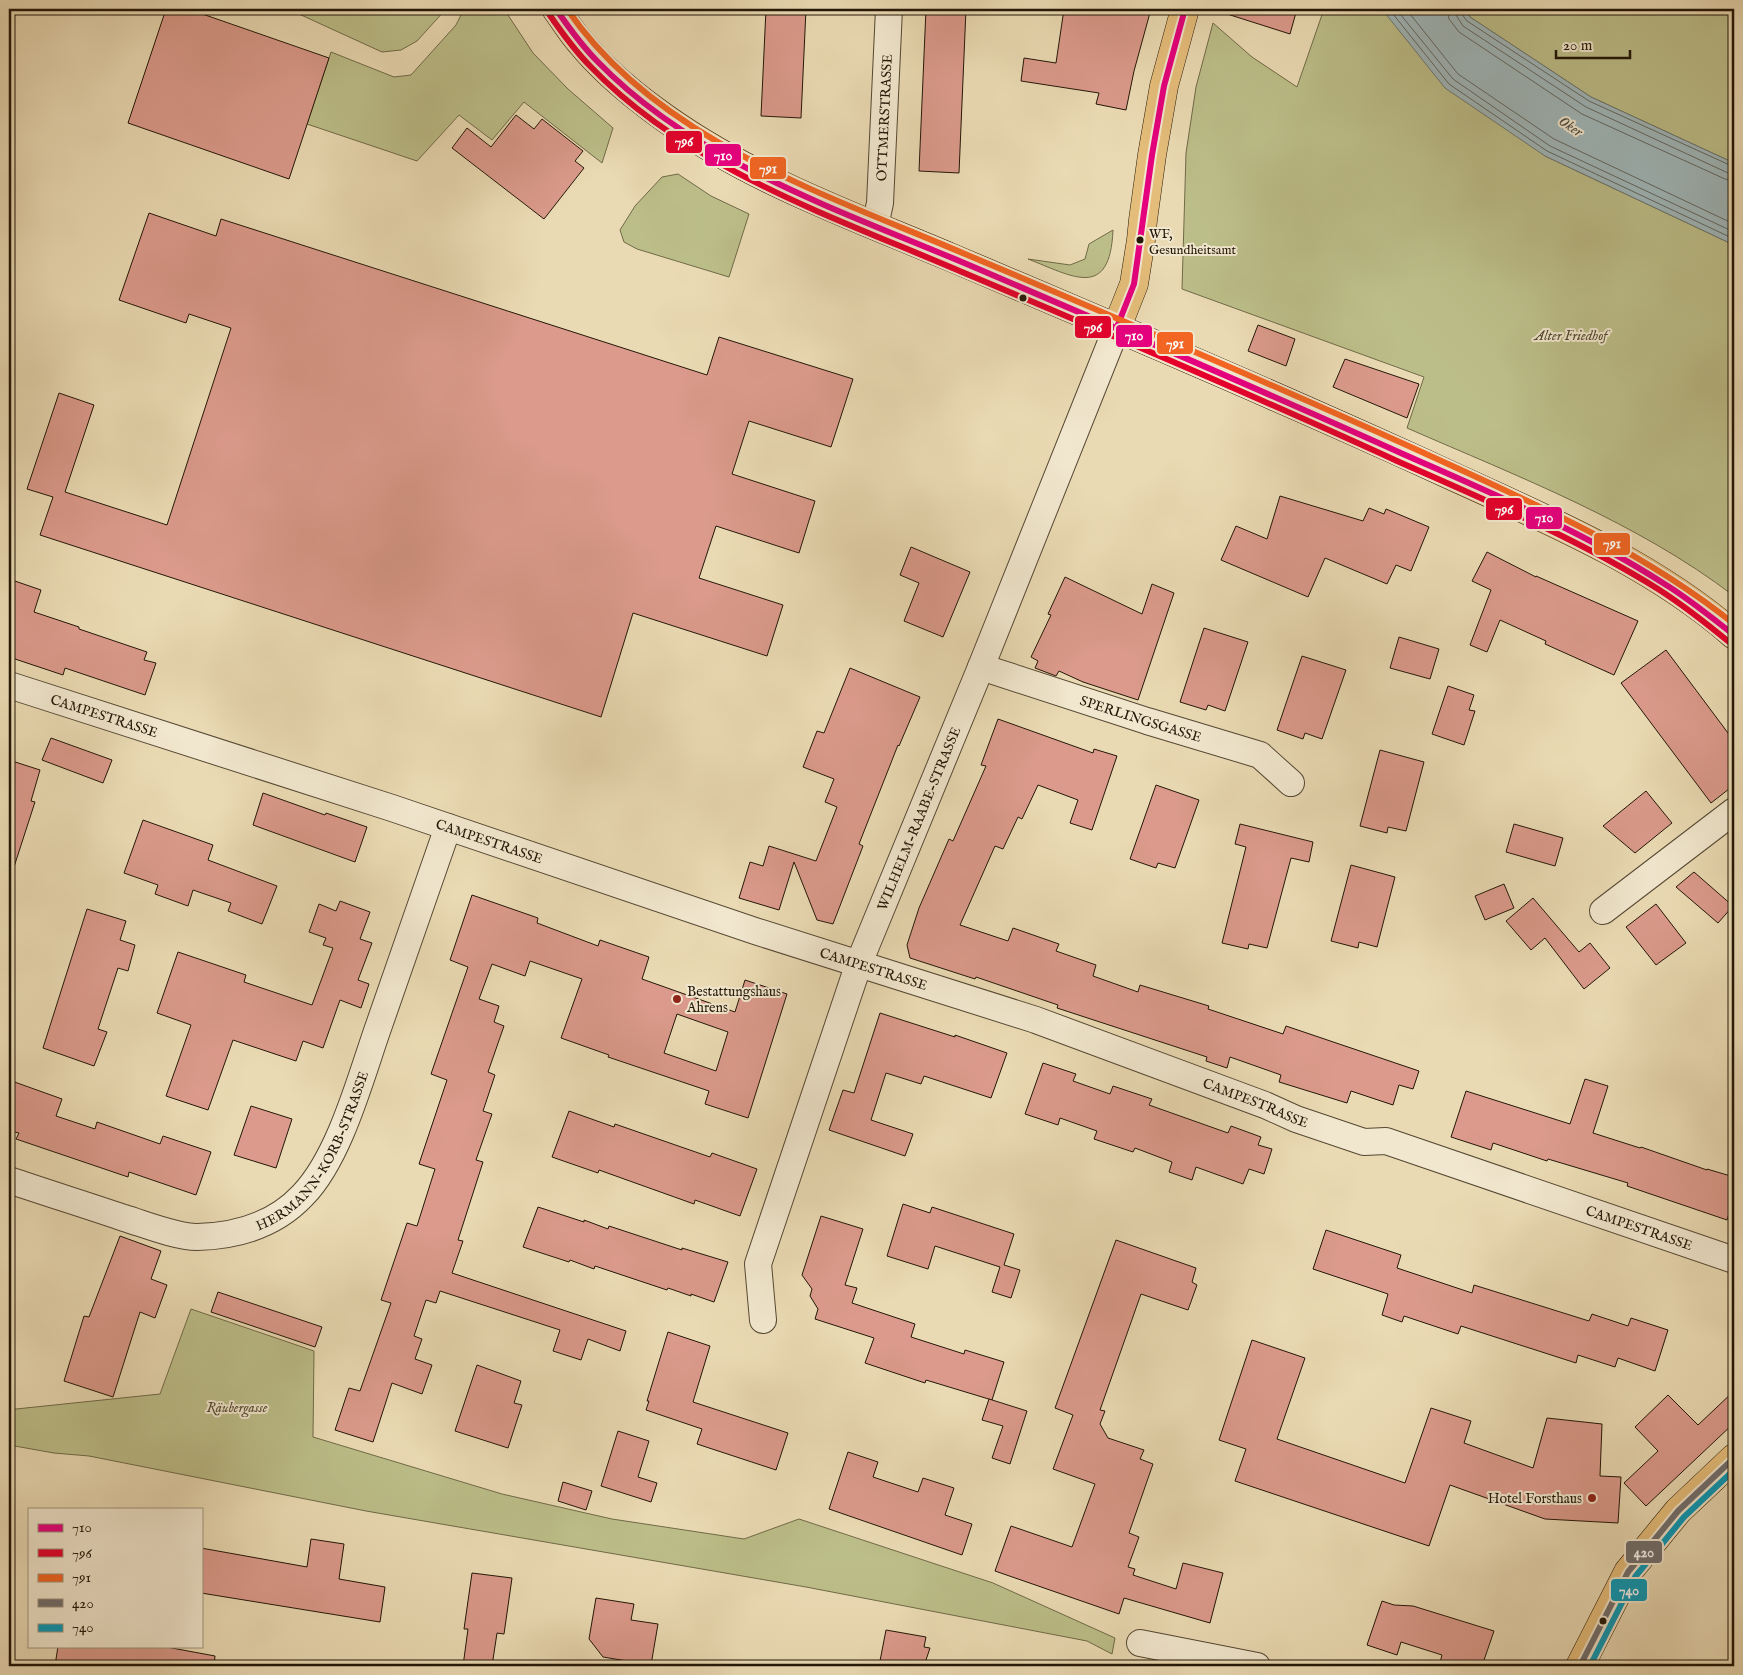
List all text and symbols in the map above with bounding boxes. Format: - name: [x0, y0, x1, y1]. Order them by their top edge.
- scale bar: [1556, 28, 1629, 60]
- text: 20 m: [1563, 36, 1593, 55]
- street label: OTTMERSTRASSE: [873, 53, 897, 182]
- water label: Oker: [1555, 112, 1587, 142]
- line badge: 796: [665, 130, 703, 154]
- text: 796: [675, 133, 694, 151]
- line badge: 710: [704, 143, 742, 167]
- text: 710: [714, 147, 732, 165]
- line badge: 791: [749, 156, 787, 180]
- text: 791: [759, 160, 777, 178]
- place label: WF, Gesundheitsamt: [1149, 226, 1236, 259]
- marker: WF, Gesundheitsamt: [1135, 235, 1145, 245]
- unlabelled marker: [1018, 293, 1028, 303]
- line badge: 796: [1074, 315, 1112, 339]
- text: 796: [1084, 319, 1103, 337]
- line badge: 710: [1115, 324, 1153, 348]
- text: 710: [1125, 327, 1143, 345]
- park label: Alter Friedhof: [1533, 327, 1611, 345]
- line badge: 791: [1156, 331, 1194, 355]
- text: 791: [1166, 335, 1184, 353]
- line badge: 796: [1485, 497, 1523, 521]
- text: 796: [1495, 501, 1514, 519]
- line badge: 710: [1525, 506, 1563, 530]
- text: 710: [1535, 509, 1553, 527]
- line badge: 791: [1593, 532, 1631, 556]
- text: 791: [1603, 535, 1621, 553]
- street label: CAMPESTRASSE: [48, 691, 160, 742]
- street label: SPERLINGSGASSE: [1078, 692, 1204, 747]
- street label: WILHELM-RAABE-STRASSE: [874, 724, 965, 914]
- street label: CAMPESTRASSE: [433, 815, 545, 868]
- street label: CAMPESTRASSE: [817, 944, 930, 995]
- place label: Bestattungshaus Ahrens: [686, 983, 781, 1017]
- marker: Bestattungshaus Ahrens: [671, 993, 683, 1005]
- street label: HERMANN-KORB-STRASSE: [253, 1069, 373, 1235]
- street label: CAMPESTRASSE: [1200, 1075, 1311, 1133]
- street label: CAMPESTRASSE: [1583, 1202, 1695, 1255]
- park label: Räubergasse: [207, 1399, 268, 1418]
- place label: Hotel Forsthaus: [1488, 1490, 1582, 1508]
- marker: Hotel Forsthaus: [1586, 1492, 1598, 1504]
- legend: [28, 1508, 202, 1648]
- text: 710: [72, 1518, 92, 1537]
- line badge: 420: [1625, 1540, 1663, 1564]
- text: 796: [72, 1544, 93, 1563]
- text: 420: [1634, 1544, 1654, 1562]
- text: 791: [72, 1568, 91, 1587]
- line badge: 740: [1610, 1578, 1648, 1602]
- text: 740: [1619, 1582, 1639, 1600]
- text: 420: [72, 1594, 94, 1613]
- unlabelled marker: [1598, 1616, 1608, 1626]
- text: 740: [72, 1618, 94, 1637]

